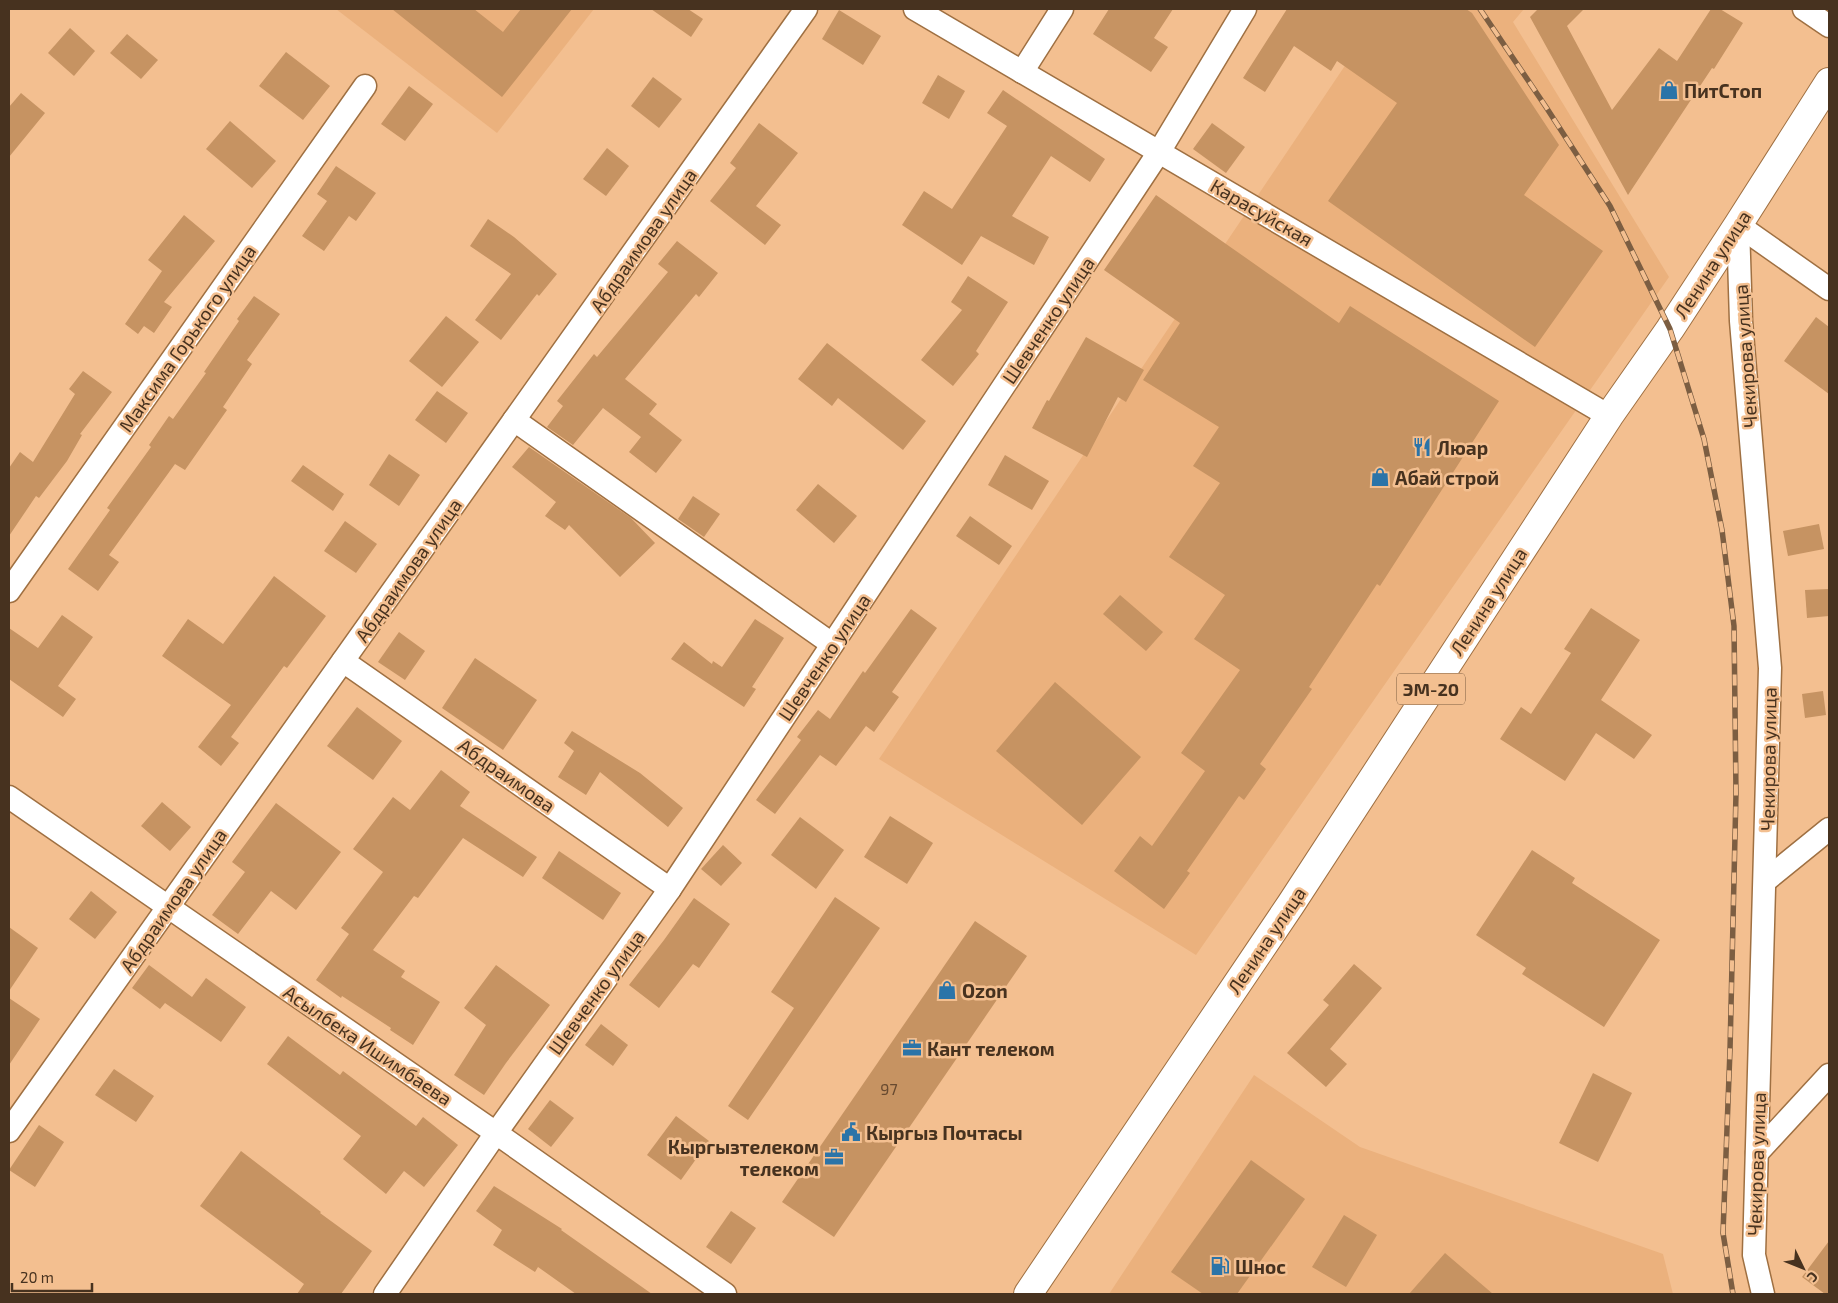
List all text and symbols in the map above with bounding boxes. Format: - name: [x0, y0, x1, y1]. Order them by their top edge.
- shop icon: ПитСтоп: [1658, 79, 1680, 101]
- place label: ПитСтоп: [1684, 79, 1762, 102]
- street label: Абдраимова улица: [585, 164, 702, 317]
- street label: Карасуйская: [1206, 173, 1317, 251]
- street label: Ленина улица: [1669, 206, 1756, 323]
- street label: Максима Горького улица: [114, 240, 261, 437]
- street label: Шевченко улица: [997, 252, 1100, 388]
- street label: Чекирова улица: [1729, 283, 1762, 428]
- restaurant icon: Люар: [1411, 436, 1433, 458]
- place label: Люар: [1437, 436, 1488, 459]
- shop icon: Абай строй: [1369, 466, 1391, 488]
- place label: Абай строй: [1395, 466, 1499, 489]
- street label: Абдраимова улица: [350, 494, 467, 647]
- street label: Ленина улица: [1445, 543, 1532, 660]
- street label: Шевченко улица: [773, 589, 876, 725]
- road number: ЭМ-20: [1397, 674, 1465, 704]
- street label: Чекирова улица: [1755, 687, 1782, 831]
- street label: Абдраимова: [454, 733, 560, 817]
- street label: Абдраимова улица: [115, 824, 232, 977]
- street label: Ленина улица: [1222, 882, 1311, 998]
- street label: Шевченко улица: [543, 925, 650, 1059]
- shop icon: Ozon: [936, 979, 958, 1001]
- place label: Ozon: [962, 979, 1008, 1002]
- street label: Асылбека Ишимбаева: [279, 980, 457, 1110]
- office icon: Кант телеком: [901, 1037, 923, 1059]
- place label: Кант телеком: [927, 1037, 1055, 1060]
- house number: 97: [880, 1079, 898, 1098]
- street label: Чекирова улица: [1742, 1092, 1771, 1236]
- public building icon: Кыргыз Почтасы: [840, 1121, 862, 1143]
- place label: Кыргыз Почтасы: [866, 1121, 1023, 1144]
- place label: Кыргызтелеком телеком: [668, 1135, 819, 1180]
- office icon: Кыргызтелеком телеком: [823, 1146, 845, 1168]
- north arrow: [1778, 1243, 1828, 1293]
- fuel station icon: Шнос: [1209, 1255, 1231, 1277]
- place label: Шнос: [1235, 1255, 1286, 1278]
- scale bar: [12, 1260, 92, 1292]
- text: 20 m: [20, 1268, 54, 1286]
- text: С: [1804, 1268, 1822, 1286]

